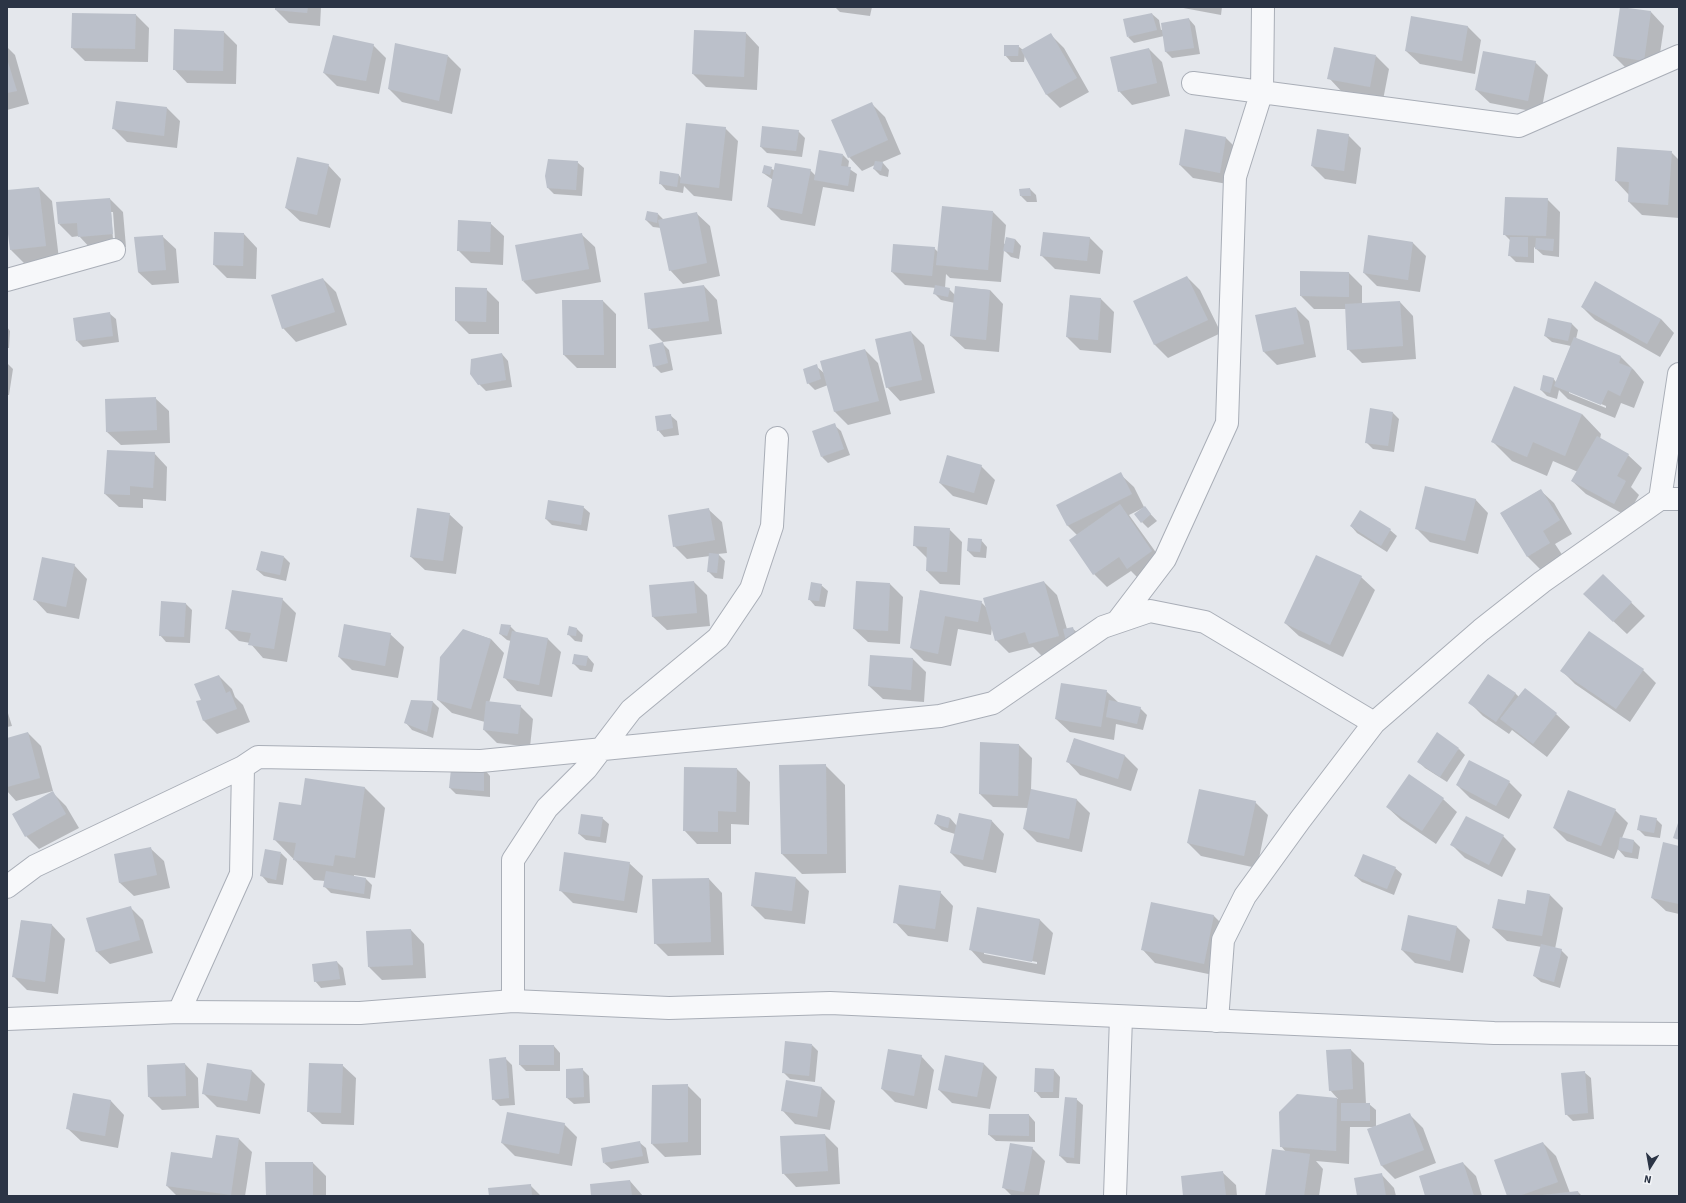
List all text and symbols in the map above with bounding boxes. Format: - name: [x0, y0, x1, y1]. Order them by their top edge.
- north arrow: [1630, 1147, 1670, 1187]
- text: N: [1643, 1171, 1653, 1187]

